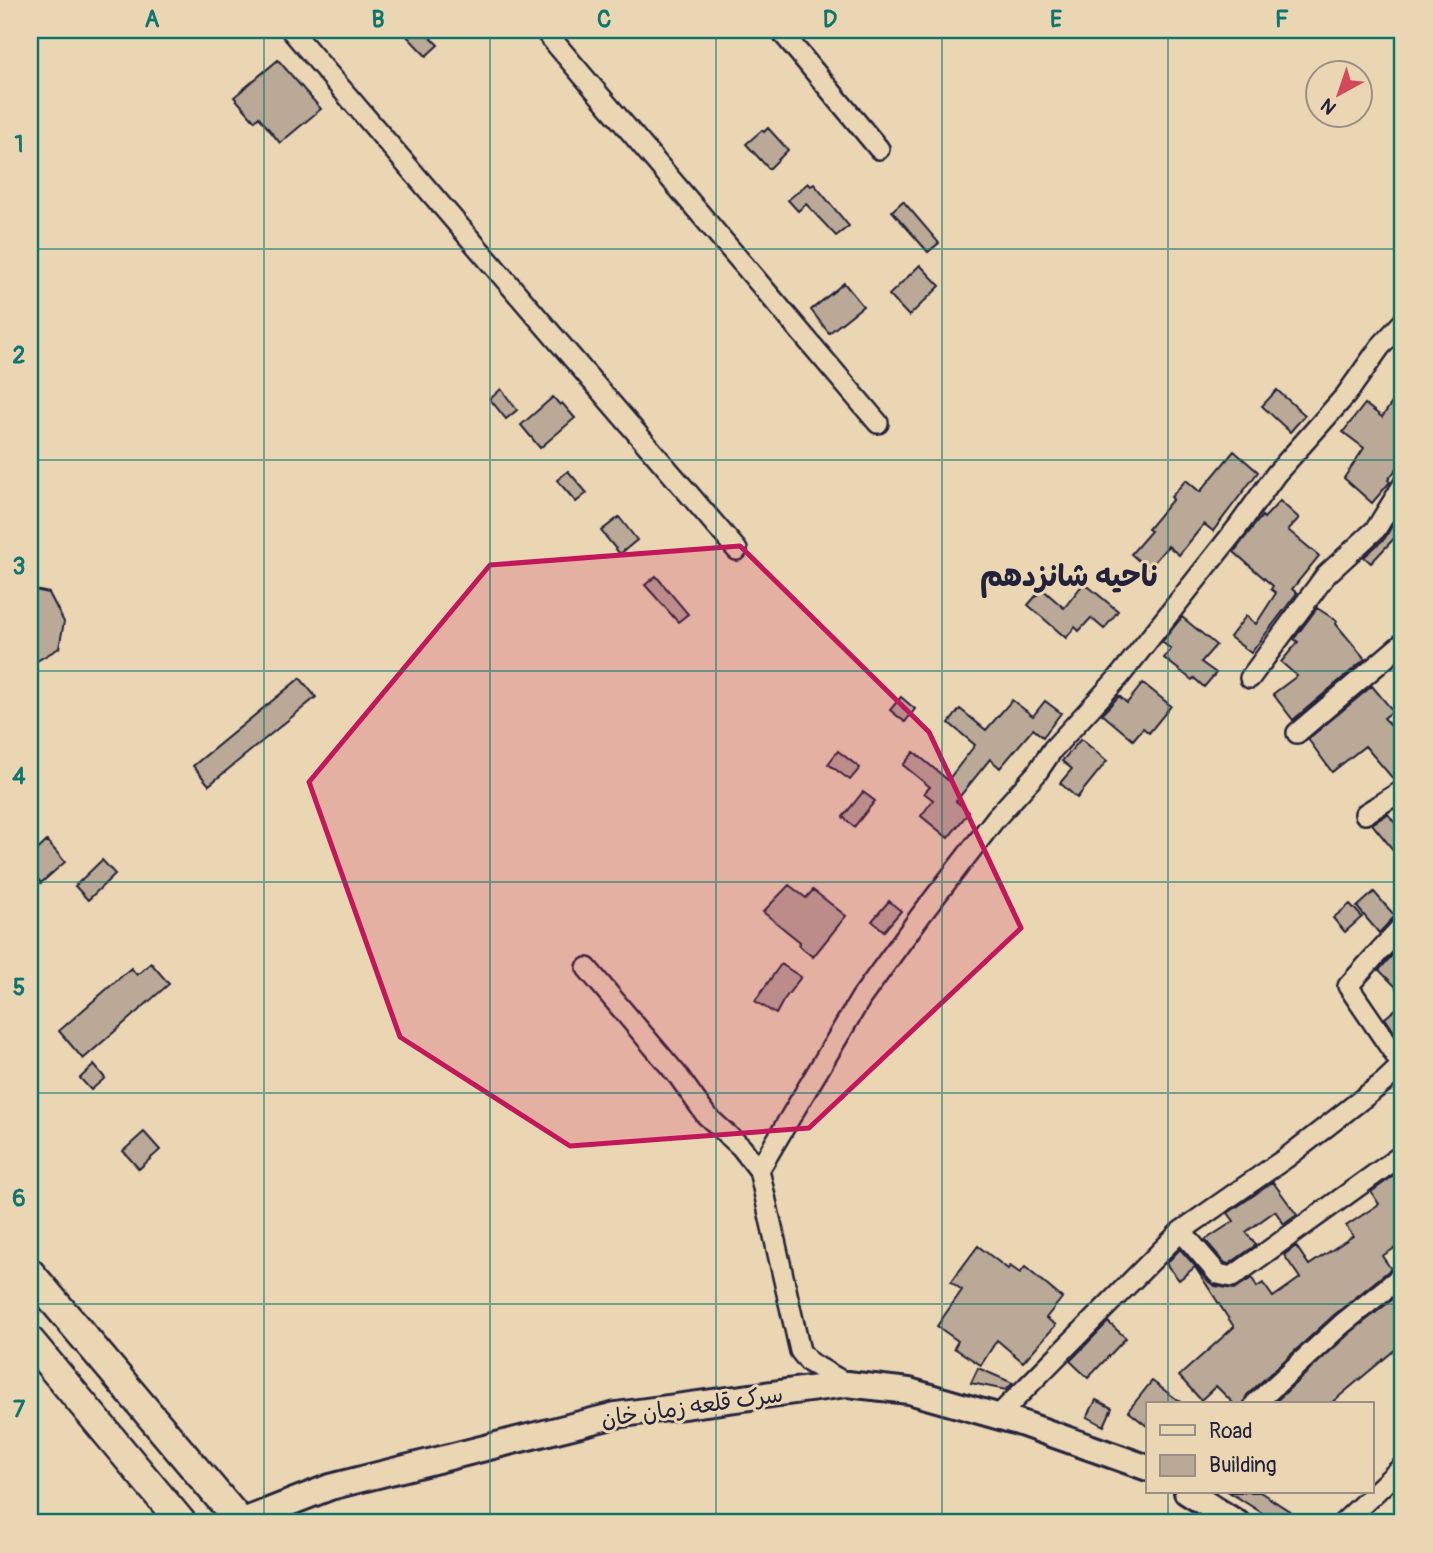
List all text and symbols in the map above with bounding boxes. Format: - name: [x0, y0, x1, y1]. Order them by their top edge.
- text: A: [145, 5, 160, 34]
- text: B: [371, 5, 385, 34]
- text: C: [597, 5, 611, 34]
- text: D: [823, 5, 837, 34]
- text: E: [1050, 5, 1062, 34]
- text: F: [1275, 5, 1289, 34]
- north arrow: [1304, 60, 1374, 130]
- text: N: [1316, 93, 1341, 120]
- text: 1: [15, 130, 24, 159]
- text: 2: [13, 341, 26, 370]
- text: 3: [13, 552, 25, 581]
- district label: ناحیه شانزدهم: [980, 558, 1158, 598]
- text: 4: [12, 762, 26, 791]
- text: 5: [13, 973, 25, 1002]
- text: 6: [12, 1184, 26, 1213]
- street label: سرک قلعه زمان خان: [599, 1379, 785, 1434]
- text: 7: [13, 1395, 26, 1424]
- legend: [1146, 1402, 1374, 1494]
- text: Road: [1209, 1418, 1253, 1445]
- text: Building: [1209, 1452, 1276, 1479]

